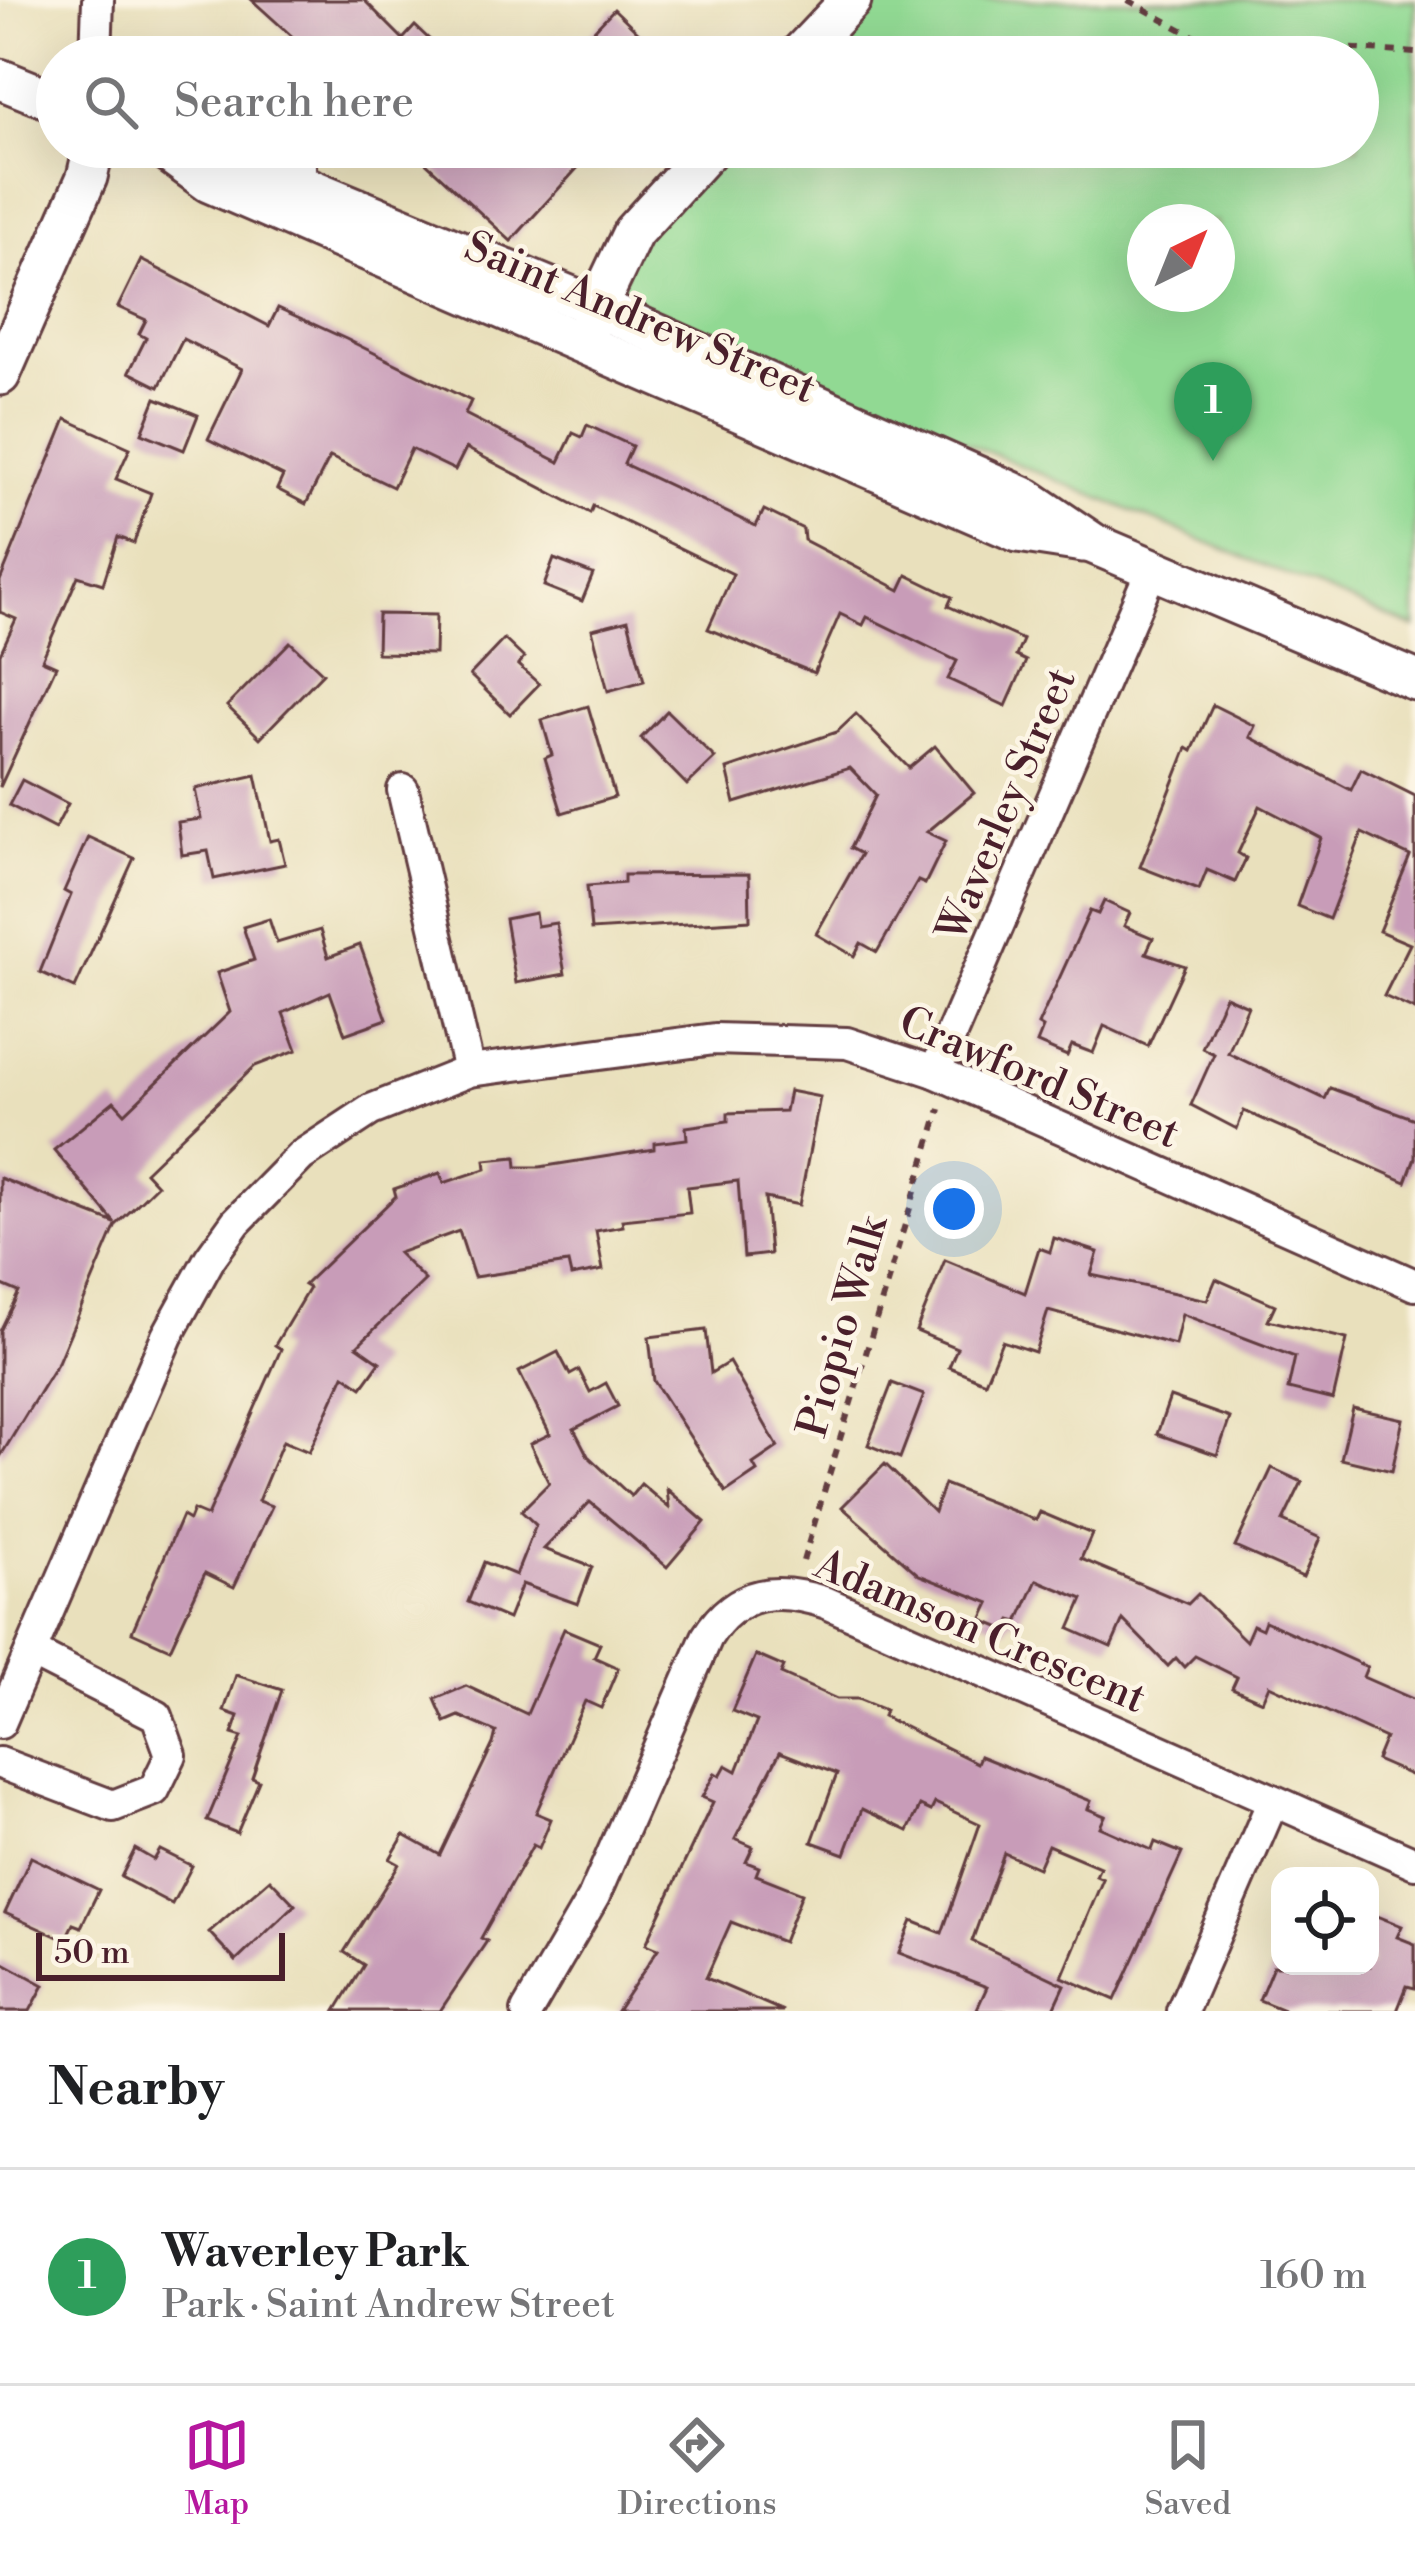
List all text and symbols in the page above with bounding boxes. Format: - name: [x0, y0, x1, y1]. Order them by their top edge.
- search box: [36, 36, 1379, 168]
- icon: search: [78, 69, 144, 135]
- text: Search here: [174, 74, 414, 131]
- north arrow: [1127, 204, 1235, 312]
- street label: Saint Andrew Street: [457, 220, 824, 416]
- pin: 1: [1174, 362, 1252, 461]
- street label: Waverley Street: [925, 660, 1090, 952]
- street label: Crawford Street: [891, 995, 1187, 1161]
- your location: [924, 1179, 984, 1239]
- street label: Piopio Walk: [787, 1208, 901, 1443]
- street label: Adamson Crescent: [806, 1538, 1154, 1726]
- map controls: [1271, 1867, 1379, 1975]
- button: locate: [1271, 1867, 1379, 1975]
- scale bar: [36, 1927, 285, 1980]
- text: 50 m: [54, 1933, 130, 1974]
- text: Nearby: [48, 2057, 224, 2121]
- text: Waverley Park: [162, 2224, 468, 2281]
- text: 1: [78, 2252, 96, 2301]
- text: 160 m: [1260, 2252, 1367, 2301]
- text: Park · Saint Andrew Street: [162, 2281, 615, 2330]
- tab: Map: [184, 2412, 250, 2525]
- tab: Directions: [618, 2412, 777, 2525]
- tab: Saved: [1144, 2412, 1231, 2525]

